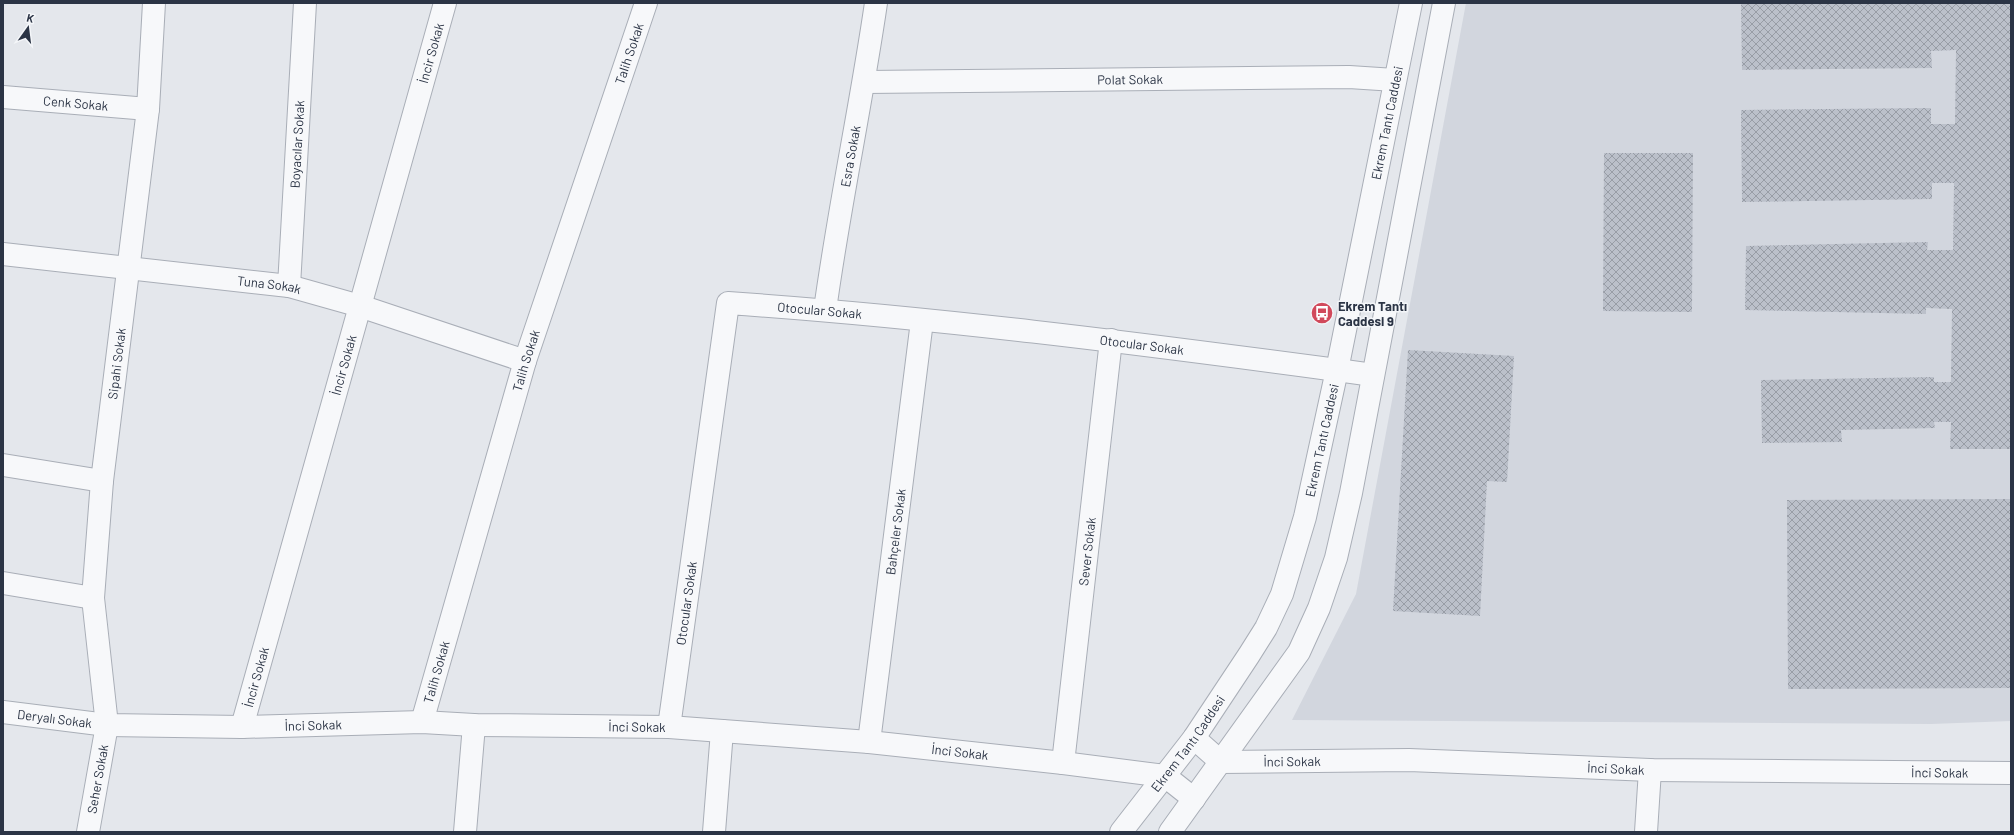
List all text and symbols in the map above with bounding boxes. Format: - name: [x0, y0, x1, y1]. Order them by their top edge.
- north arrow: [8, 8, 48, 48]
- text: K: [26, 11, 36, 25]
- street label: Talih Sokak: [611, 20, 647, 86]
- street label: İncir Sokak: [415, 21, 447, 85]
- street label: Ekrem Tantı Caddesi: [1368, 65, 1406, 181]
- street label: Polat Sokak: [1097, 71, 1163, 88]
- street label: Cenk Sokak: [43, 92, 109, 114]
- street label: Boyacılar Sokak: [287, 99, 308, 189]
- street label: Esra Sokak: [837, 123, 864, 188]
- street label: Tuna Sokak: [236, 272, 304, 297]
- place label: Ekrem Tantı Caddesi 9: [1338, 298, 1407, 329]
- street label: Otocular Sokak: [777, 299, 863, 322]
- bus stop icon: Ekrem Tantı Caddesi 9: [1309, 300, 1335, 326]
- street label: Sipahi Sokak: [104, 326, 129, 400]
- street label: Talih Sokak: [509, 327, 543, 393]
- street label: İncir Sokak: [327, 332, 360, 397]
- street label: Otocular Sokak: [1099, 332, 1185, 358]
- street label: Ekrem Tantı Caddesi: [1302, 382, 1342, 498]
- street label: Bahçeler Sokak: [882, 487, 909, 576]
- street label: Sever Sokak: [1075, 516, 1099, 586]
- street label: Otocular Sokak: [672, 560, 700, 646]
- street label: Talih Sokak: [420, 639, 453, 705]
- street label: İncir Sokak: [240, 644, 272, 709]
- street label: Ekrem Tantı Caddesi: [1147, 692, 1228, 795]
- street label: Deryalı Sokak: [16, 706, 93, 731]
- street label: İnci Sokak: [284, 716, 342, 734]
- street label: İnci Sokak: [608, 718, 666, 735]
- street label: İnci Sokak: [931, 741, 990, 763]
- street label: Seher Sokak: [83, 742, 112, 815]
- street label: İnci Sokak: [1263, 753, 1321, 770]
- street label: İnci Sokak: [1587, 759, 1645, 778]
- street label: İnci Sokak: [1911, 764, 1969, 781]

